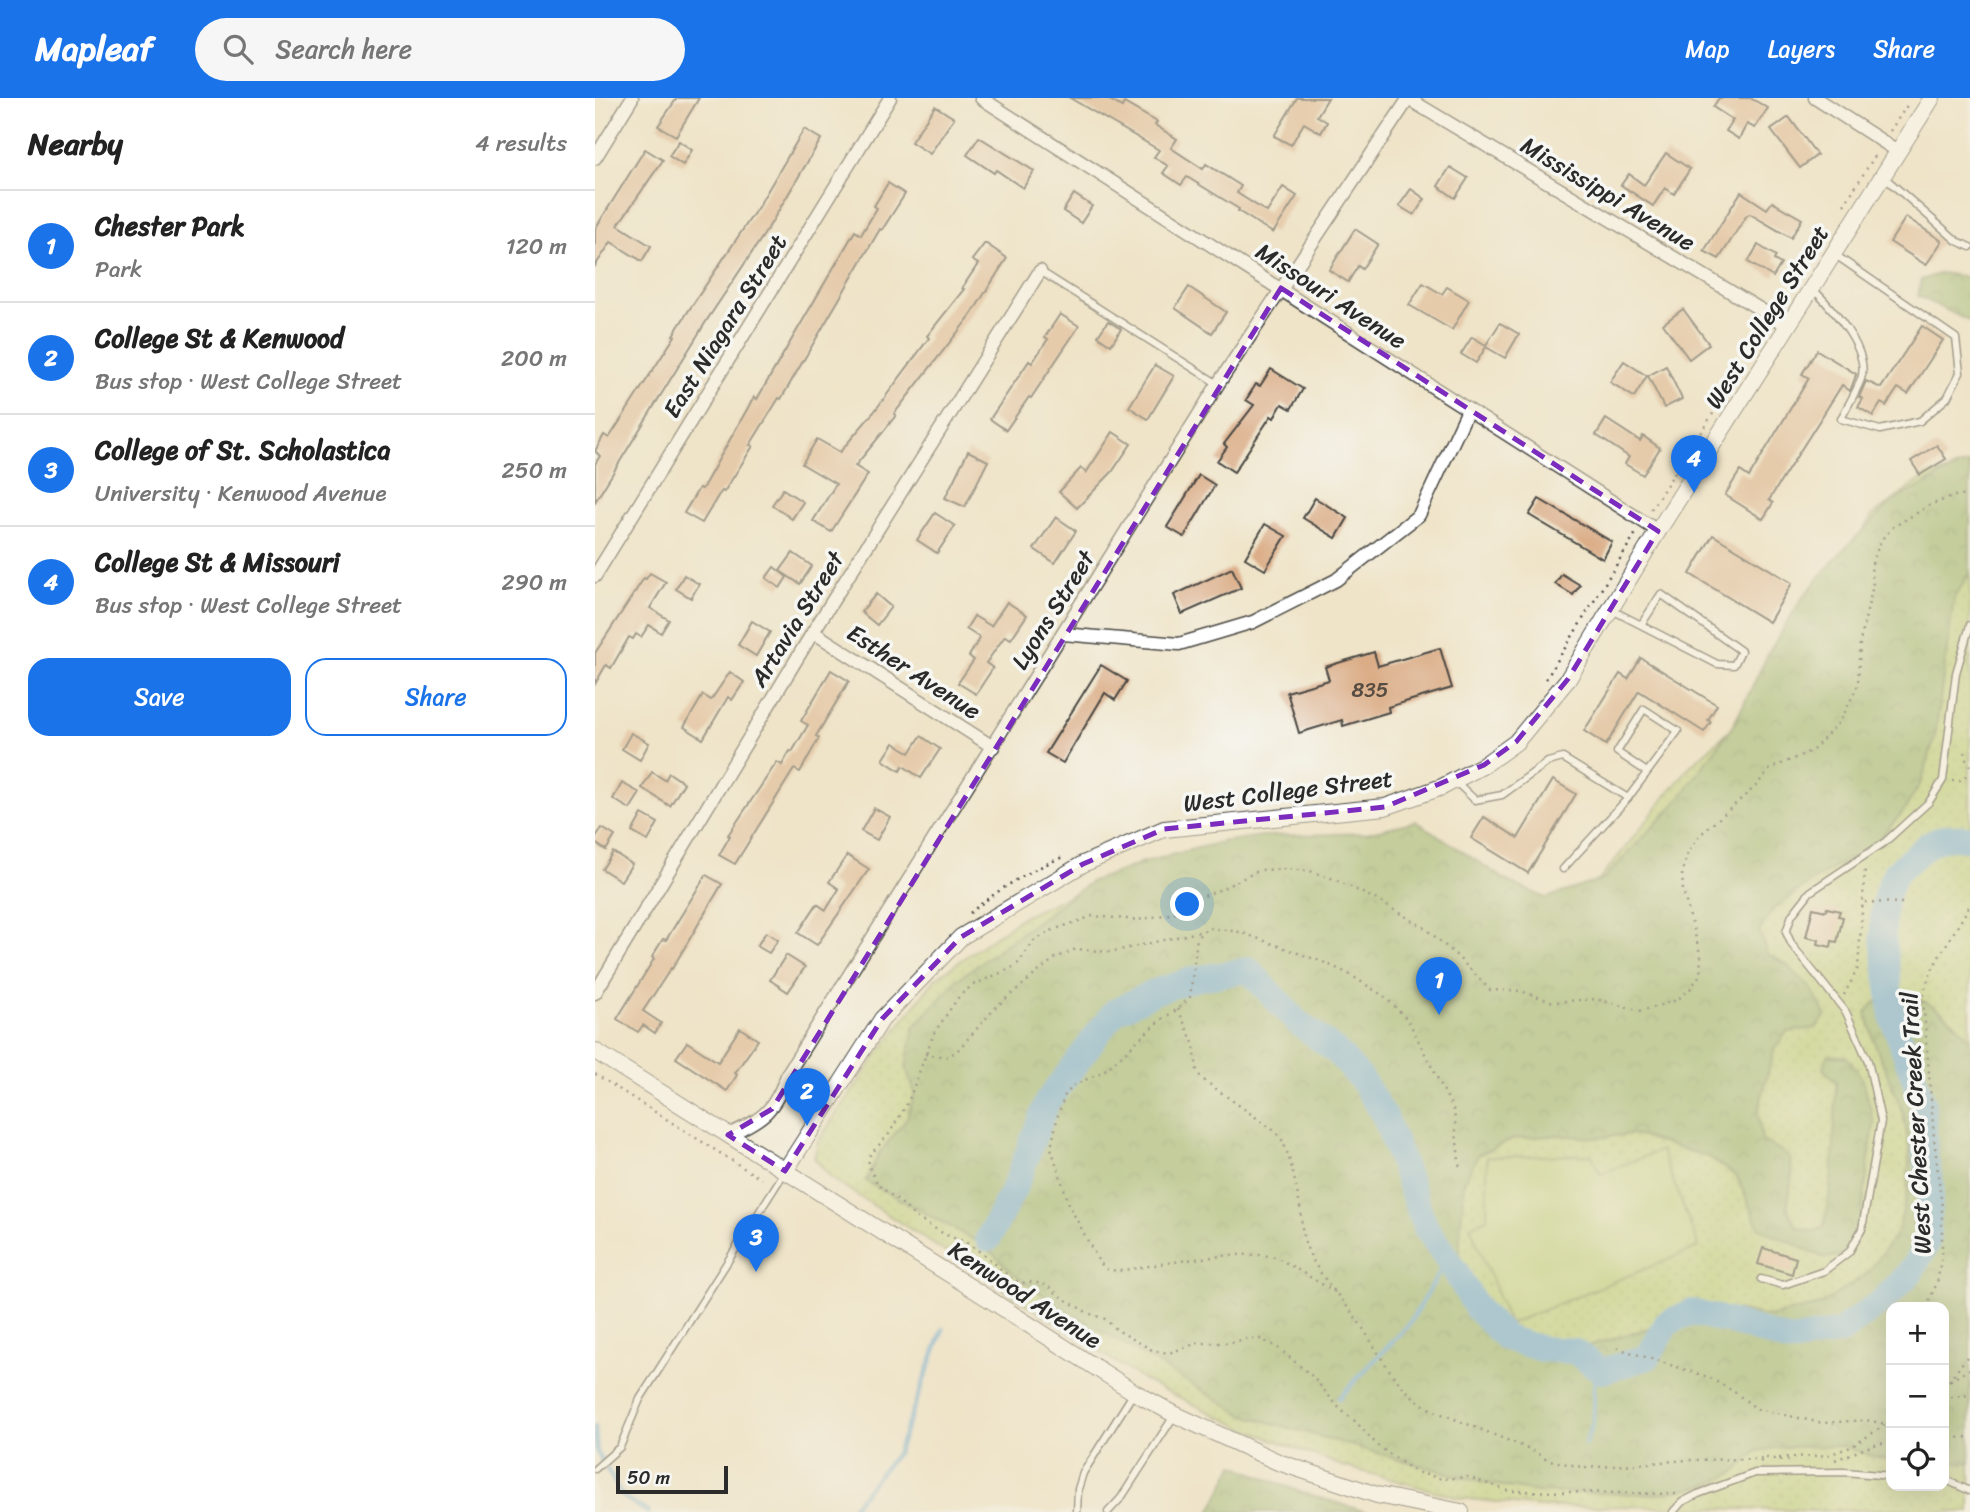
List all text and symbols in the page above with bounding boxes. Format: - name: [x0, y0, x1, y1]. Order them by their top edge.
- search box: [195, 18, 685, 81]
- text: Mapleaf: [35, 20, 153, 78]
- text: Search here: [275, 26, 412, 72]
- text: Map: [1685, 28, 1730, 70]
- text: Layers: [1768, 28, 1835, 70]
- text: Share: [1873, 28, 1935, 70]
- icon: search: [219, 30, 257, 68]
- text: Nearby: [28, 117, 123, 171]
- text: 4 results: [475, 123, 567, 164]
- street label: Mississippi Avenue: [1512, 125, 1704, 263]
- text: Chester Park: [95, 203, 245, 249]
- street label: West College Street: [1693, 217, 1841, 417]
- text: 1: [46, 226, 56, 267]
- text: 120 m: [506, 226, 567, 267]
- street label: East Niagara Street: [651, 226, 799, 426]
- street label: Missouri Avenue: [1247, 231, 1415, 361]
- text: Park: [95, 249, 142, 290]
- text: College St & Kenwood: [95, 315, 344, 361]
- text: 2: [44, 338, 58, 379]
- text: 200 m: [501, 338, 567, 379]
- text: Bus stop · West College Street: [95, 361, 402, 402]
- text: College of St. Scholastica: [95, 427, 391, 473]
- pin: 4: [1671, 435, 1717, 493]
- text: 3: [45, 450, 57, 491]
- text: 250 m: [501, 450, 567, 491]
- text: University · Kenwood Avenue: [95, 473, 386, 514]
- text: College St & Missouri: [95, 539, 340, 585]
- street label: Artavia Street: [738, 541, 856, 696]
- street label: Lyons Street: [1000, 541, 1107, 678]
- text: 4: [44, 562, 58, 603]
- text: 290 m: [501, 562, 567, 603]
- text: Bus stop · West College Street: [95, 585, 402, 626]
- street label: Esther Avenue: [838, 613, 990, 731]
- button: Save: [28, 658, 291, 736]
- button: Share: [305, 658, 567, 736]
- house number: 835: [1351, 671, 1389, 709]
- street label: West College Street: [1181, 757, 1395, 825]
- your location: [1170, 887, 1204, 921]
- pin: 1: [1416, 957, 1462, 1015]
- street label: West Chester Creek Trail: [1888, 990, 1944, 1255]
- pin: 2: [784, 1068, 830, 1126]
- pin: 3: [733, 1214, 779, 1272]
- street label: Kenwood Avenue: [940, 1229, 1111, 1361]
- map controls: [1886, 1302, 1949, 1491]
- button: +: [1886, 1302, 1949, 1365]
- button: −: [1886, 1365, 1949, 1428]
- button: locate: [1886, 1428, 1949, 1491]
- text: 50 m: [627, 1461, 670, 1494]
- scale bar: [616, 1463, 728, 1495]

